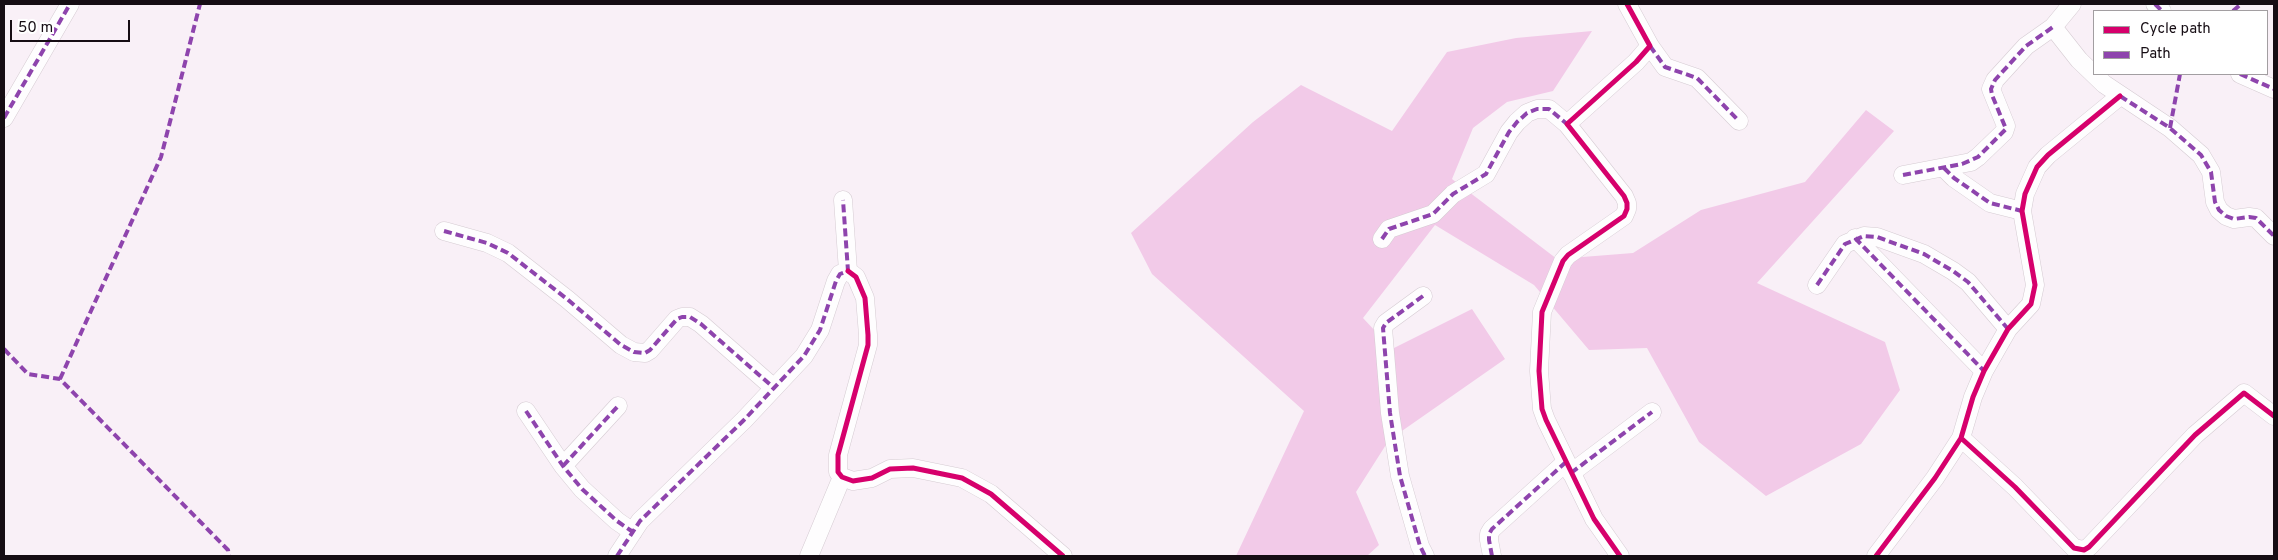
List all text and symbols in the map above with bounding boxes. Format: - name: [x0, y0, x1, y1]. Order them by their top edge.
- scale bar: [12, 10, 132, 42]
- legend: [2093, 10, 2268, 75]
- text: 50 m: [18, 19, 53, 38]
- text: Cycle path: [2140, 20, 2211, 39]
- text: Path: [2140, 45, 2171, 64]

